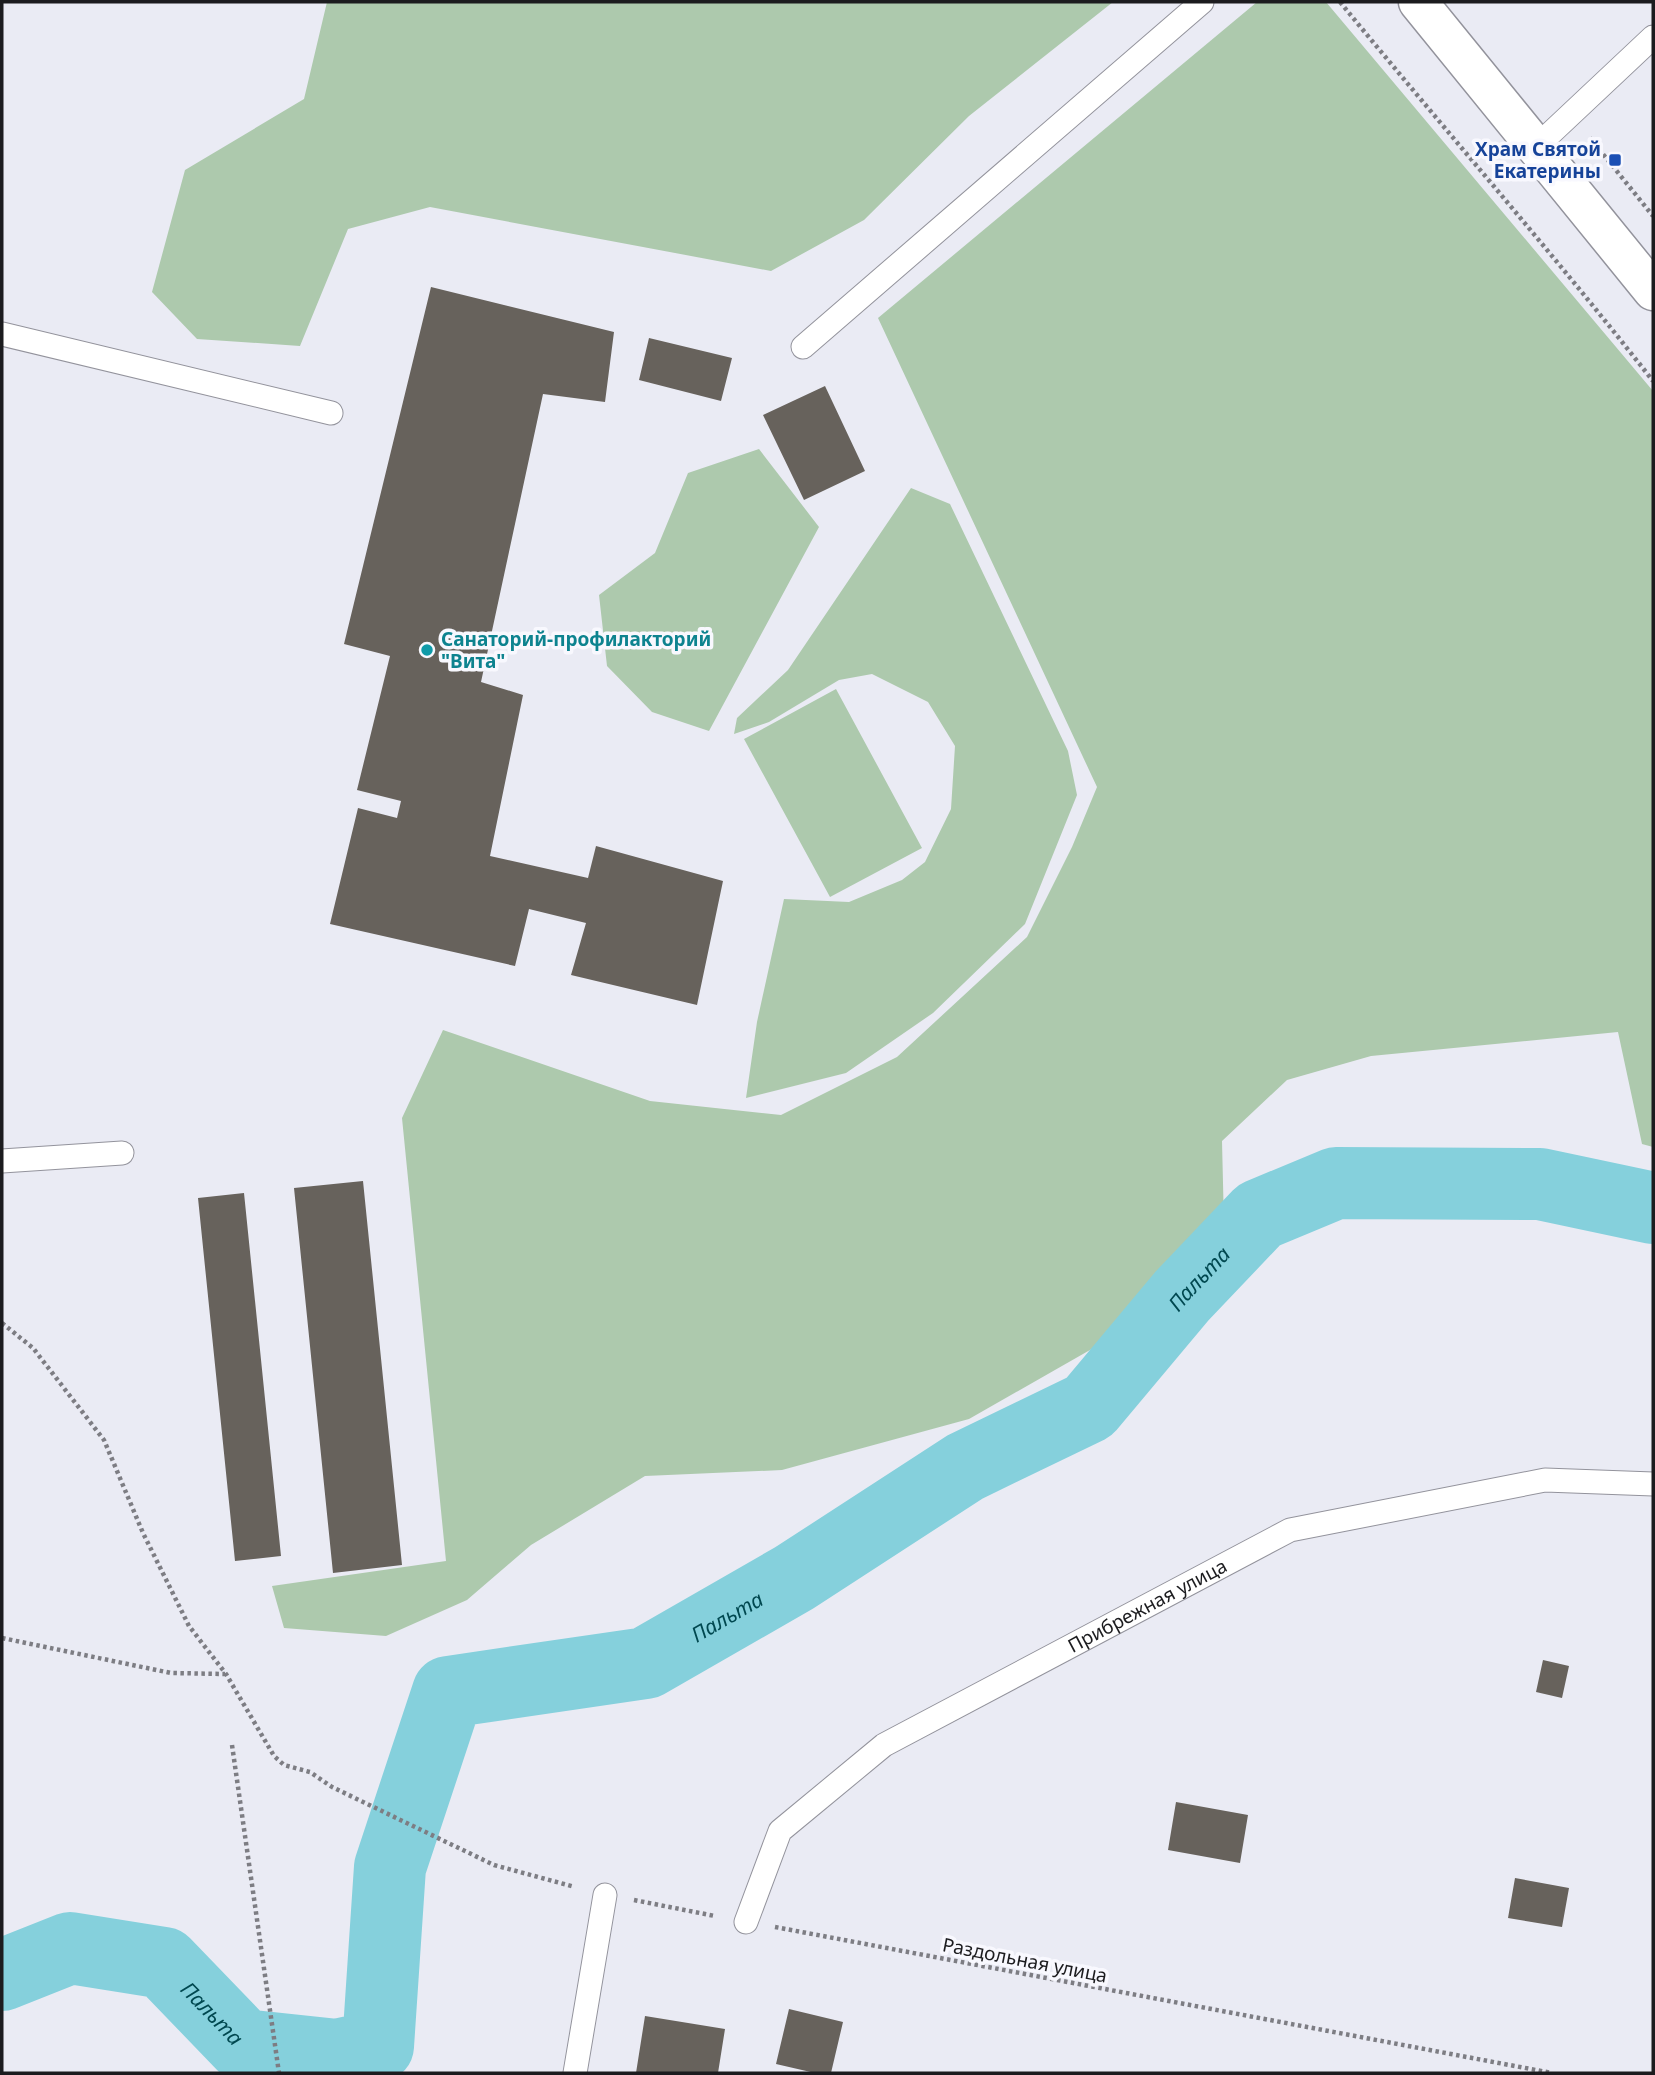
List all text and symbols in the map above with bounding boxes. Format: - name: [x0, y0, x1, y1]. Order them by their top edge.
- place label: Храм Святой Екатерины: [1475, 136, 1601, 184]
- marker: Храм Святой Екатерины: [1607, 152, 1623, 168]
- place label: Санаторий-профилакторий "Вита": [441, 626, 711, 674]
- marker: Санаторий-профилакторий "Вита": [419, 642, 435, 658]
- water label: Пальта: [1162, 1240, 1236, 1317]
- street label: Прибрежная улица: [1063, 1553, 1231, 1658]
- water label: Пальта: [686, 1585, 768, 1648]
- street label: Раздольная улица: [940, 1931, 1110, 1989]
- water label: Пальта: [175, 1975, 250, 2051]

